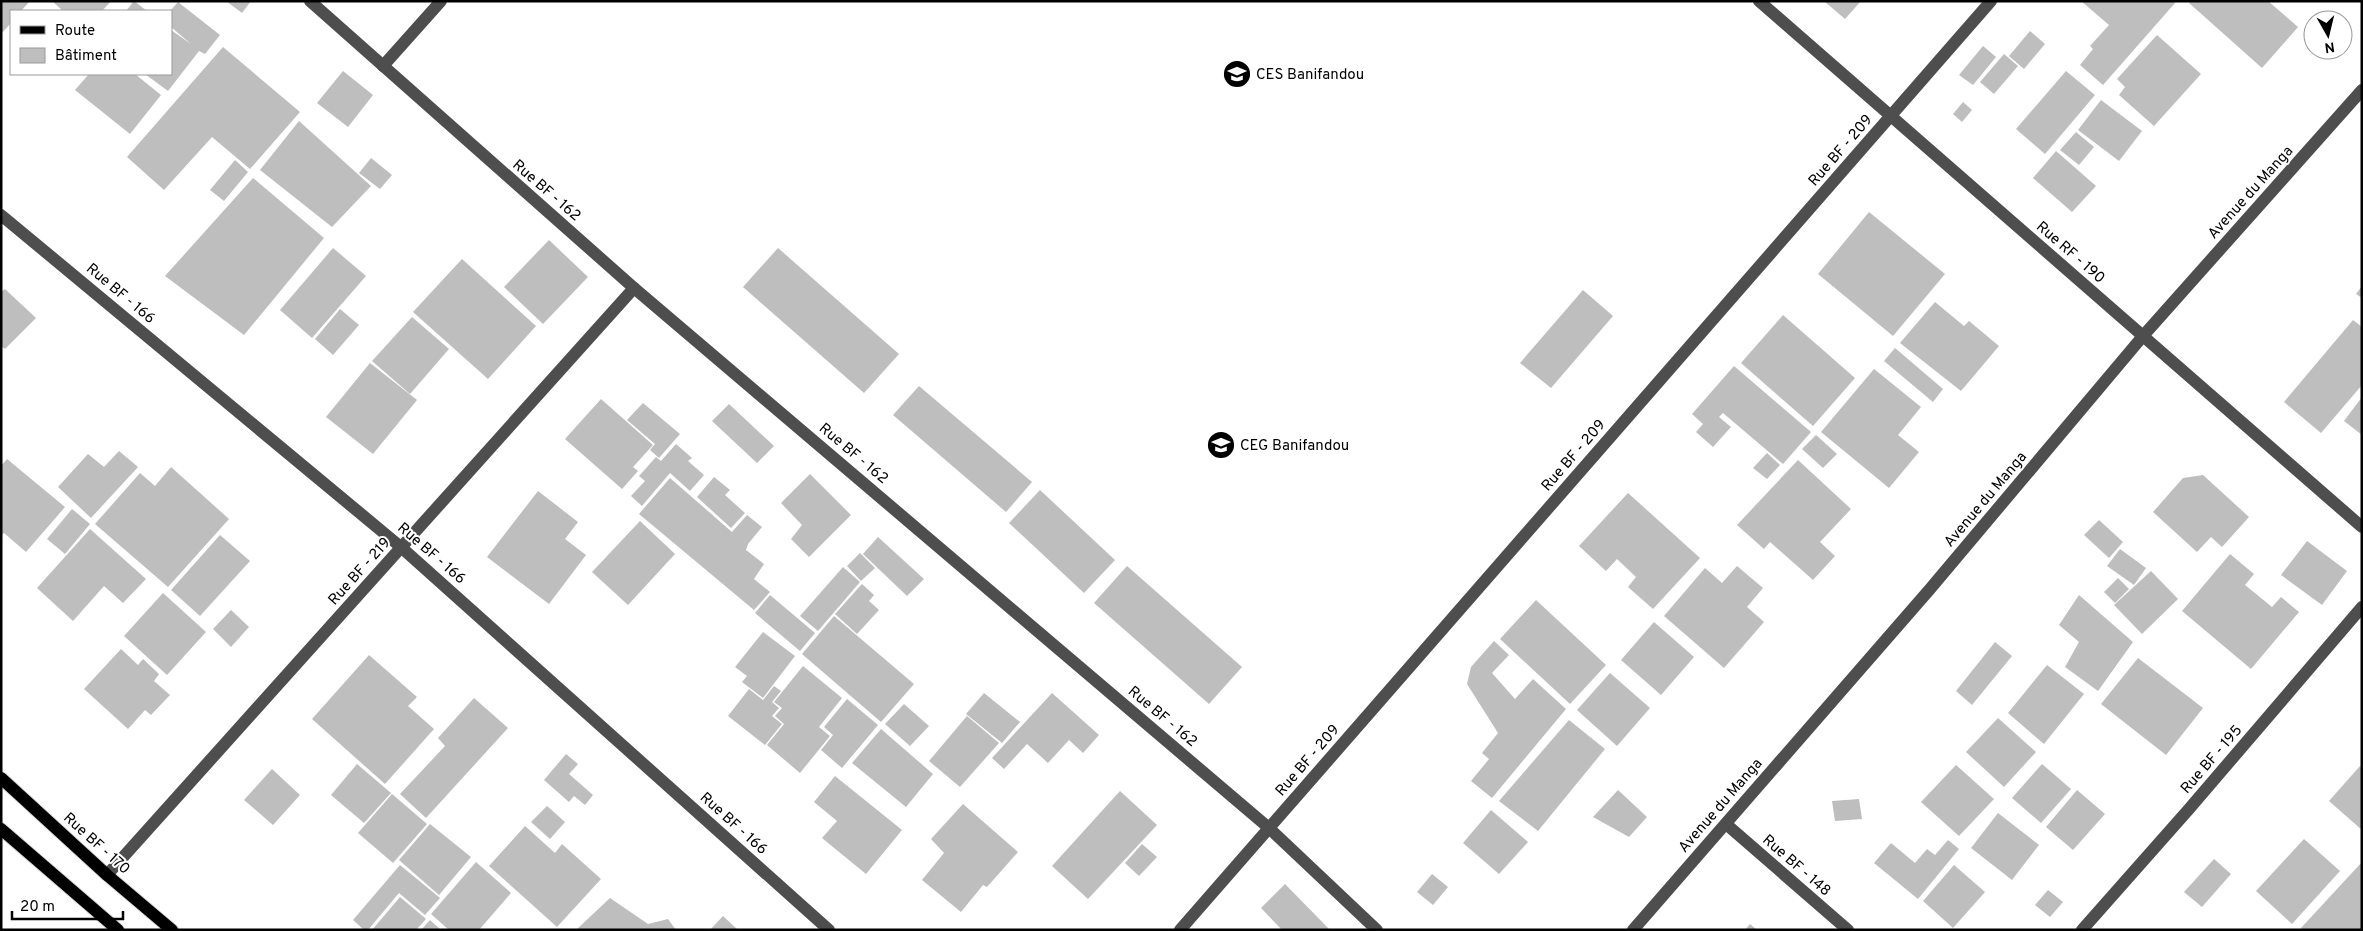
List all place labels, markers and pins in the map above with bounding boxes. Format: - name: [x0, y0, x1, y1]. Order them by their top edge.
- school or university icon: CES Banifandou: [1222, 59, 1252, 89]
- place label: CES Banifandou: [1256, 66, 1364, 85]
- school or university icon: CEG Banifandou: [1206, 430, 1236, 460]
- place label: CEG Banifandou: [1240, 437, 1349, 456]

